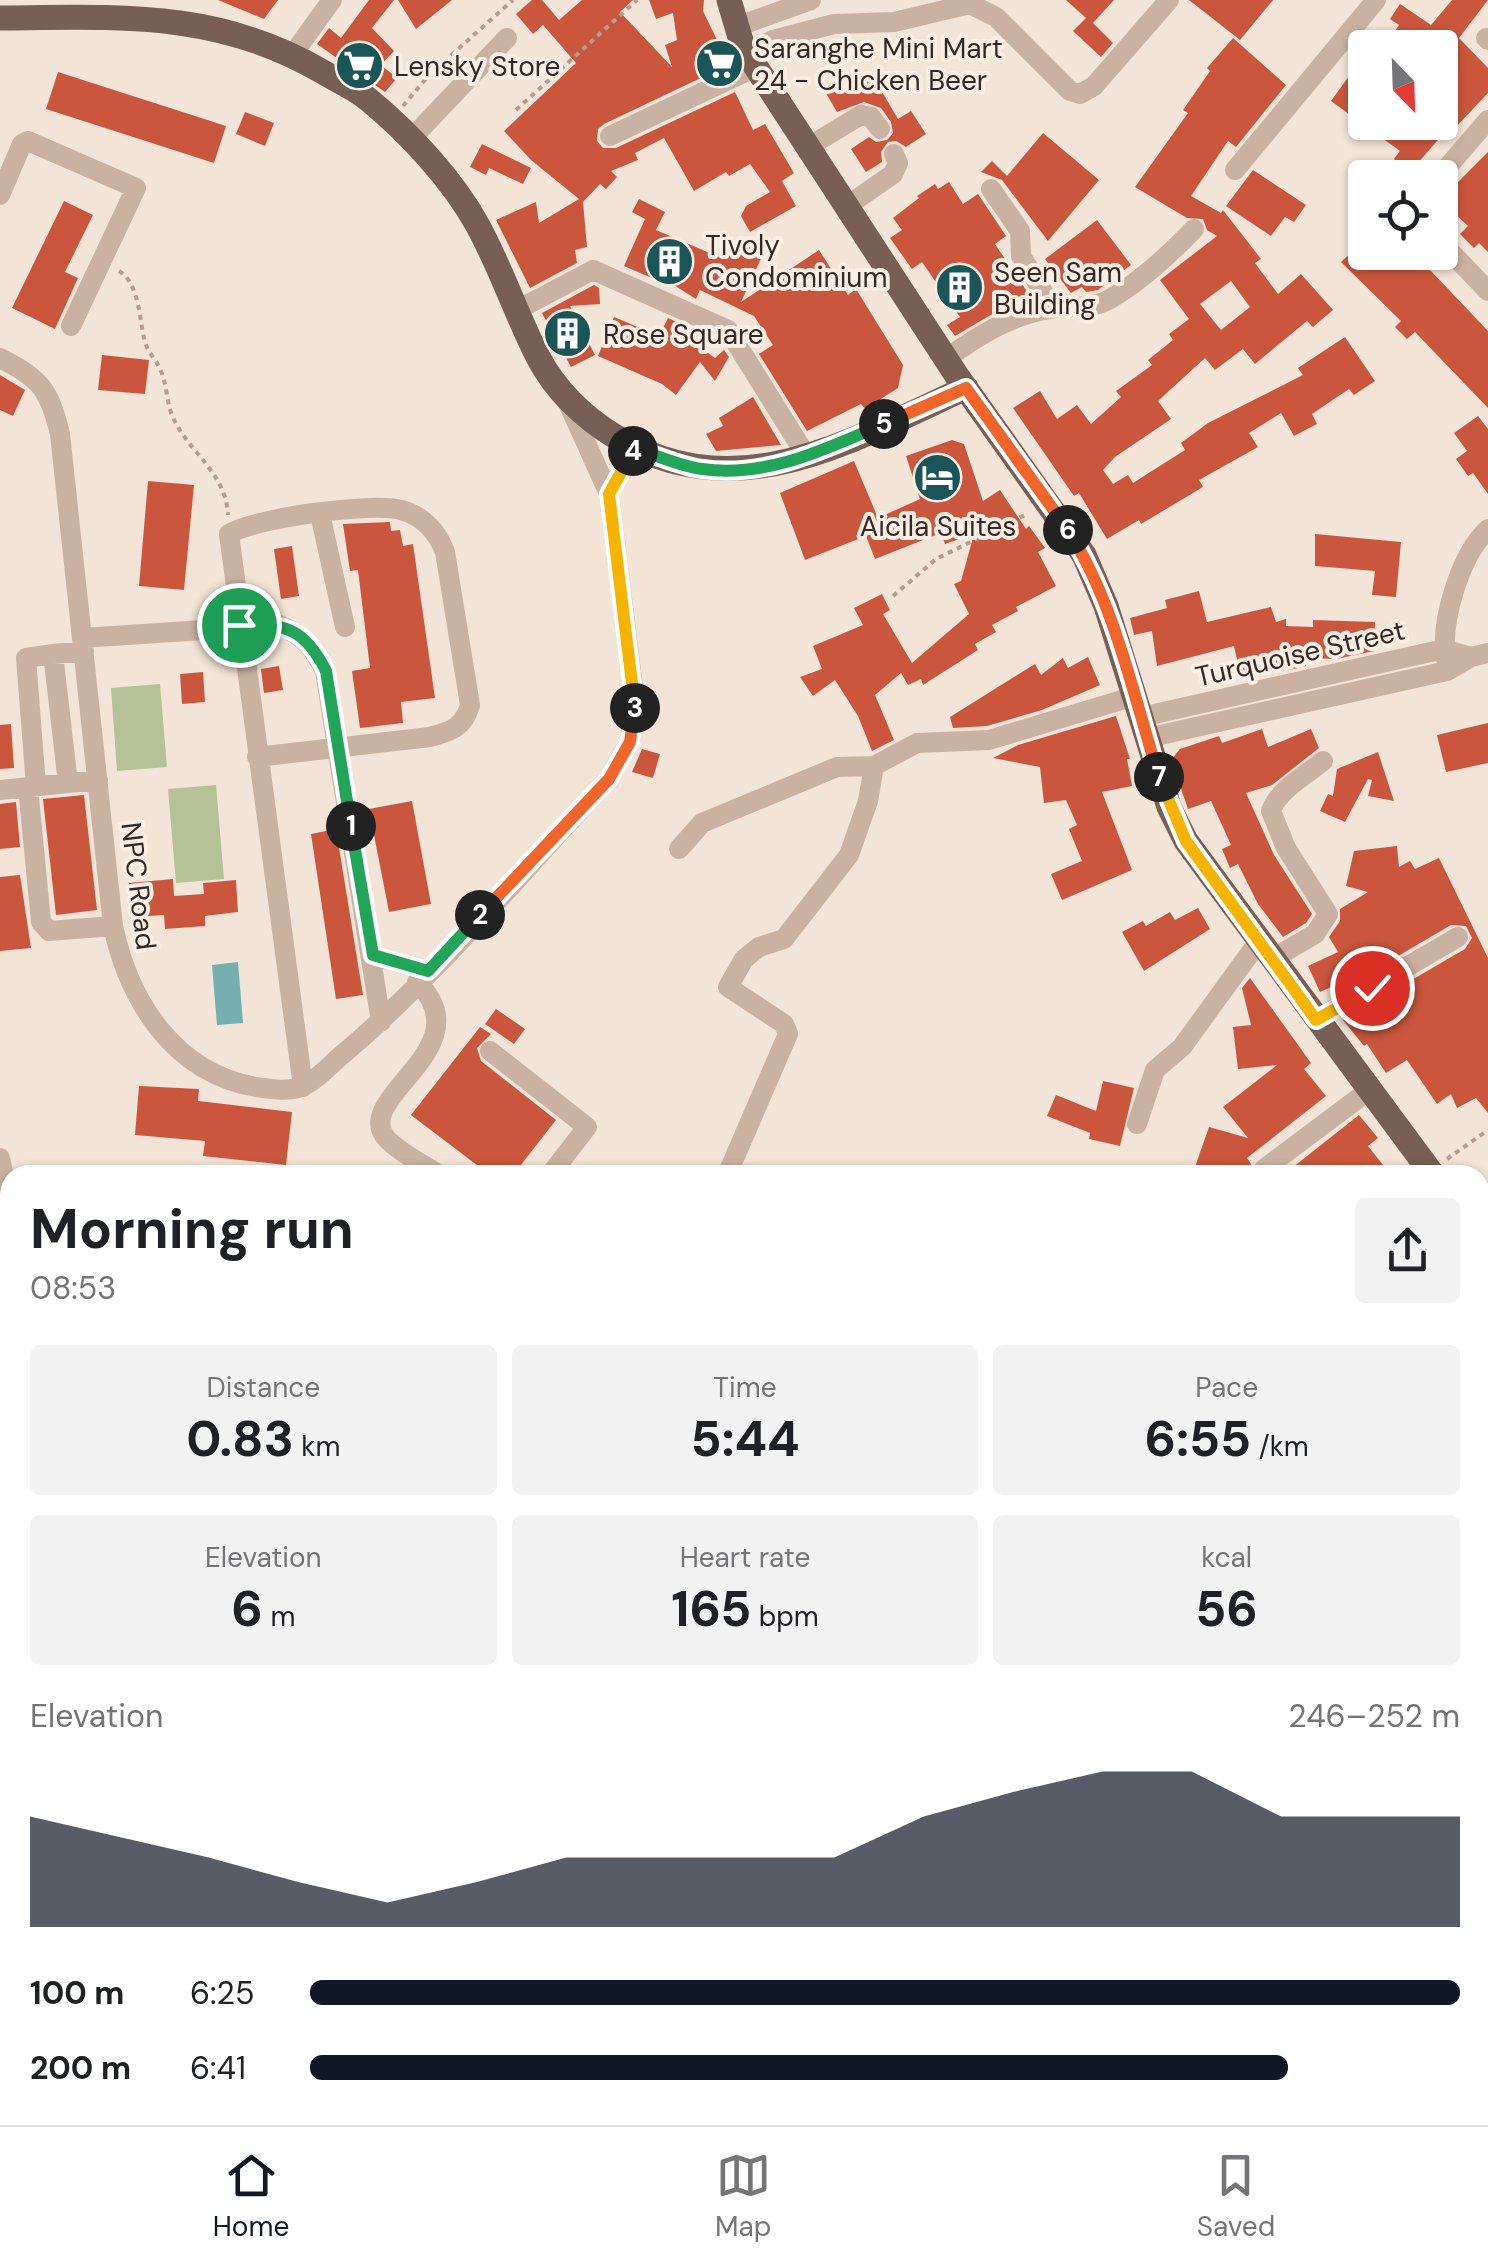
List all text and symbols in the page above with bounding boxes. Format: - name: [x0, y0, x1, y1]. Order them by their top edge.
- place label: Saranghe Mini Mart 24 - Chicken Beer: [754, 30, 1003, 99]
- north arrow: [1348, 30, 1458, 140]
- map controls: [1348, 30, 1458, 270]
- supermarket icon: Saranghe Mini Mart 24 - Chicken Beer: [693, 38, 745, 90]
- supermarket icon: Lensky Store: [333, 40, 385, 92]
- place label: Lensky Store: [394, 48, 561, 85]
- button: locate: [1348, 160, 1458, 270]
- place label: Tivoly Condominium: [705, 227, 887, 296]
- building icon: Tivoly Condominium: [644, 235, 696, 287]
- place label: Seen Sam Building: [994, 254, 1122, 323]
- building icon: Seen Sam Building: [933, 262, 985, 314]
- building icon: Rose Square: [542, 308, 594, 360]
- place label: Rose Square: [603, 316, 764, 353]
- pin: 5: [859, 399, 909, 449]
- text: 5: [875, 405, 893, 442]
- pin: 4: [608, 426, 658, 476]
- text: 4: [624, 432, 642, 469]
- hotel icon: Aicila Suites: [912, 452, 964, 504]
- pin: 6: [1043, 505, 1093, 555]
- place label: Aicila Suites: [860, 508, 1016, 545]
- text: 6: [1059, 511, 1077, 548]
- pin: [197, 583, 282, 668]
- icon: arrive: [212, 598, 267, 653]
- street label: Turquoise Street: [1192, 611, 1408, 696]
- pin: 3: [610, 683, 660, 733]
- text: 3: [627, 689, 643, 726]
- pin: 7: [1134, 752, 1184, 802]
- text: 7: [1151, 758, 1167, 795]
- pin: 1: [326, 801, 376, 851]
- text: 1: [346, 807, 356, 844]
- street label: NPC Road: [112, 820, 165, 952]
- pin: 2: [455, 890, 505, 940]
- text: 2: [472, 896, 488, 933]
- pin: [1330, 946, 1415, 1031]
- icon: check: [1345, 961, 1400, 1016]
- text: Morning run: [30, 1193, 354, 1265]
- button: share: [1355, 1198, 1460, 1303]
- text: 08:53: [30, 1267, 116, 1309]
- text: Distance: [207, 1369, 320, 1406]
- text: Time: [713, 1369, 777, 1406]
- text: Pace: [1195, 1369, 1258, 1406]
- text: 0.83: [186, 1406, 294, 1472]
- text: 5:44: [691, 1406, 799, 1472]
- text: 6:55: [1145, 1406, 1251, 1472]
- text: km: [294, 1428, 340, 1465]
- text: /km: [1251, 1428, 1309, 1465]
- text: Elevation: [205, 1539, 322, 1576]
- text: Heart rate: [680, 1539, 810, 1576]
- text: kcal: [1201, 1539, 1252, 1576]
- text: 6: [231, 1576, 263, 1642]
- text: 165: [671, 1576, 751, 1642]
- text: 56: [1195, 1576, 1258, 1642]
- text: m: [263, 1598, 295, 1635]
- text: bpm: [751, 1598, 819, 1635]
- text: Elevation: [30, 1695, 163, 1737]
- text: 246–252 m: [1288, 1695, 1460, 1737]
- text: 100 m: [30, 1972, 124, 2014]
- text: 6:25: [190, 1972, 255, 2014]
- text: 200 m: [30, 2047, 131, 2089]
- text: 6:41: [190, 2047, 246, 2089]
- tab: Home: [213, 2148, 289, 2245]
- tab: Map: [715, 2148, 771, 2245]
- tab: Saved: [1197, 2148, 1275, 2245]

